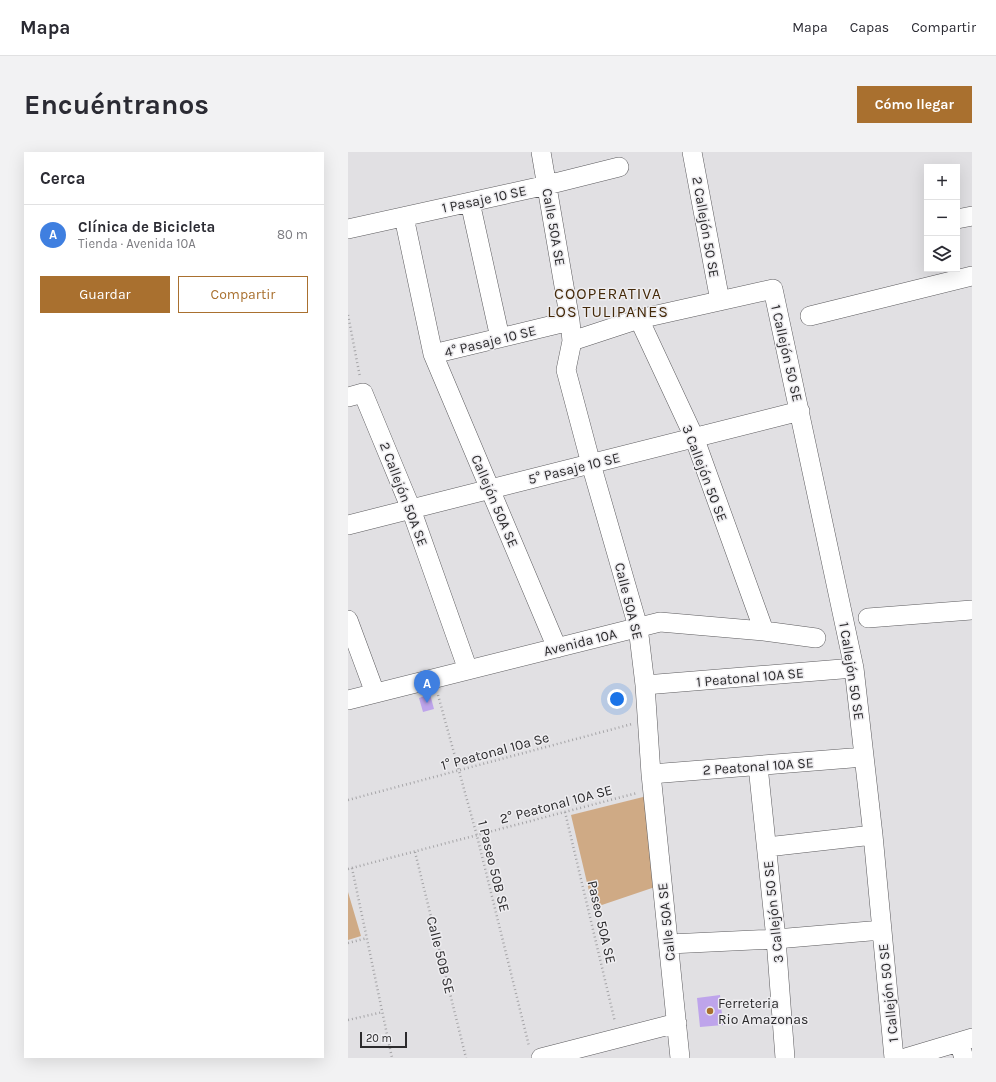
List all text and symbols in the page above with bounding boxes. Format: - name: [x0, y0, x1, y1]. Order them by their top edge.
- text: Mapa: [20, 17, 70, 39]
- text: Mapa: [792, 19, 828, 36]
- text: Capas: [850, 19, 889, 36]
- text: Compartir: [911, 19, 976, 36]
- button: Cómo llegar: [857, 86, 972, 123]
- text: Encuéntranos: [24, 88, 209, 121]
- map controls: [924, 164, 960, 272]
- button: +: [924, 164, 960, 200]
- text: Cerca: [40, 168, 85, 188]
- street label: 2 Callejón 50 SE: [688, 175, 723, 279]
- street label: 1 Pasaje 10 SE: [440, 182, 528, 217]
- street label: Calle 50A SE: [538, 187, 569, 267]
- button: −: [924, 200, 960, 236]
- text: Clínica de Bicicleta: [78, 218, 215, 236]
- text: A: [49, 227, 57, 242]
- text: 80 m: [277, 227, 308, 242]
- text: Tienda · Avenida 10A: [78, 236, 196, 251]
- button: layers: [924, 236, 960, 272]
- button: Guardar: [40, 276, 170, 313]
- button: Compartir: [178, 276, 308, 313]
- district label: COOPERATIVA LOS TULIPANES: [547, 284, 669, 321]
- street label: 1 Callejón 50 SE: [767, 303, 806, 403]
- street label: 4° Pasaje 10 SE: [442, 322, 538, 361]
- street label: 3 Callejón 50 SE: [678, 422, 731, 524]
- street label: 2 Callejón 50A SE: [376, 440, 431, 549]
- street label: 5° Pasaje 10 SE: [526, 449, 622, 488]
- street label: Callejón 50A SE: [467, 452, 522, 550]
- street label: Calle 50A SE: [611, 561, 646, 641]
- street label: 1 Callejón 50 SE: [835, 621, 868, 721]
- street label: Avenida 10A: [542, 625, 619, 660]
- street label: 1 Peatonal 10A SE: [696, 664, 804, 691]
- pin: A: [414, 670, 440, 703]
- your location: [607, 689, 627, 709]
- street label: 1° Peatonal 10a Se: [439, 729, 551, 774]
- street label: 2 Peatonal 10A SE: [702, 754, 814, 779]
- street label: 2° Peatonal 10A SE: [498, 781, 614, 828]
- street label: 1 Paseo 50B SE: [474, 819, 513, 914]
- street label: 3 Callejón 50 SE: [760, 860, 787, 964]
- street label: Paseo 50A SE: [584, 879, 619, 965]
- street label: Calle 50A SE: [654, 882, 679, 962]
- street label: Calle 50B SE: [423, 915, 458, 996]
- street label: 1 Callejón 50 SE: [875, 943, 902, 1043]
- place label: Ferreteria Rio Amazonas: [718, 995, 808, 1028]
- marker: Ferreteria Rio Amazonas: [705, 1006, 715, 1016]
- scale bar: [360, 1030, 407, 1049]
- text: 20 m: [366, 1032, 392, 1045]

